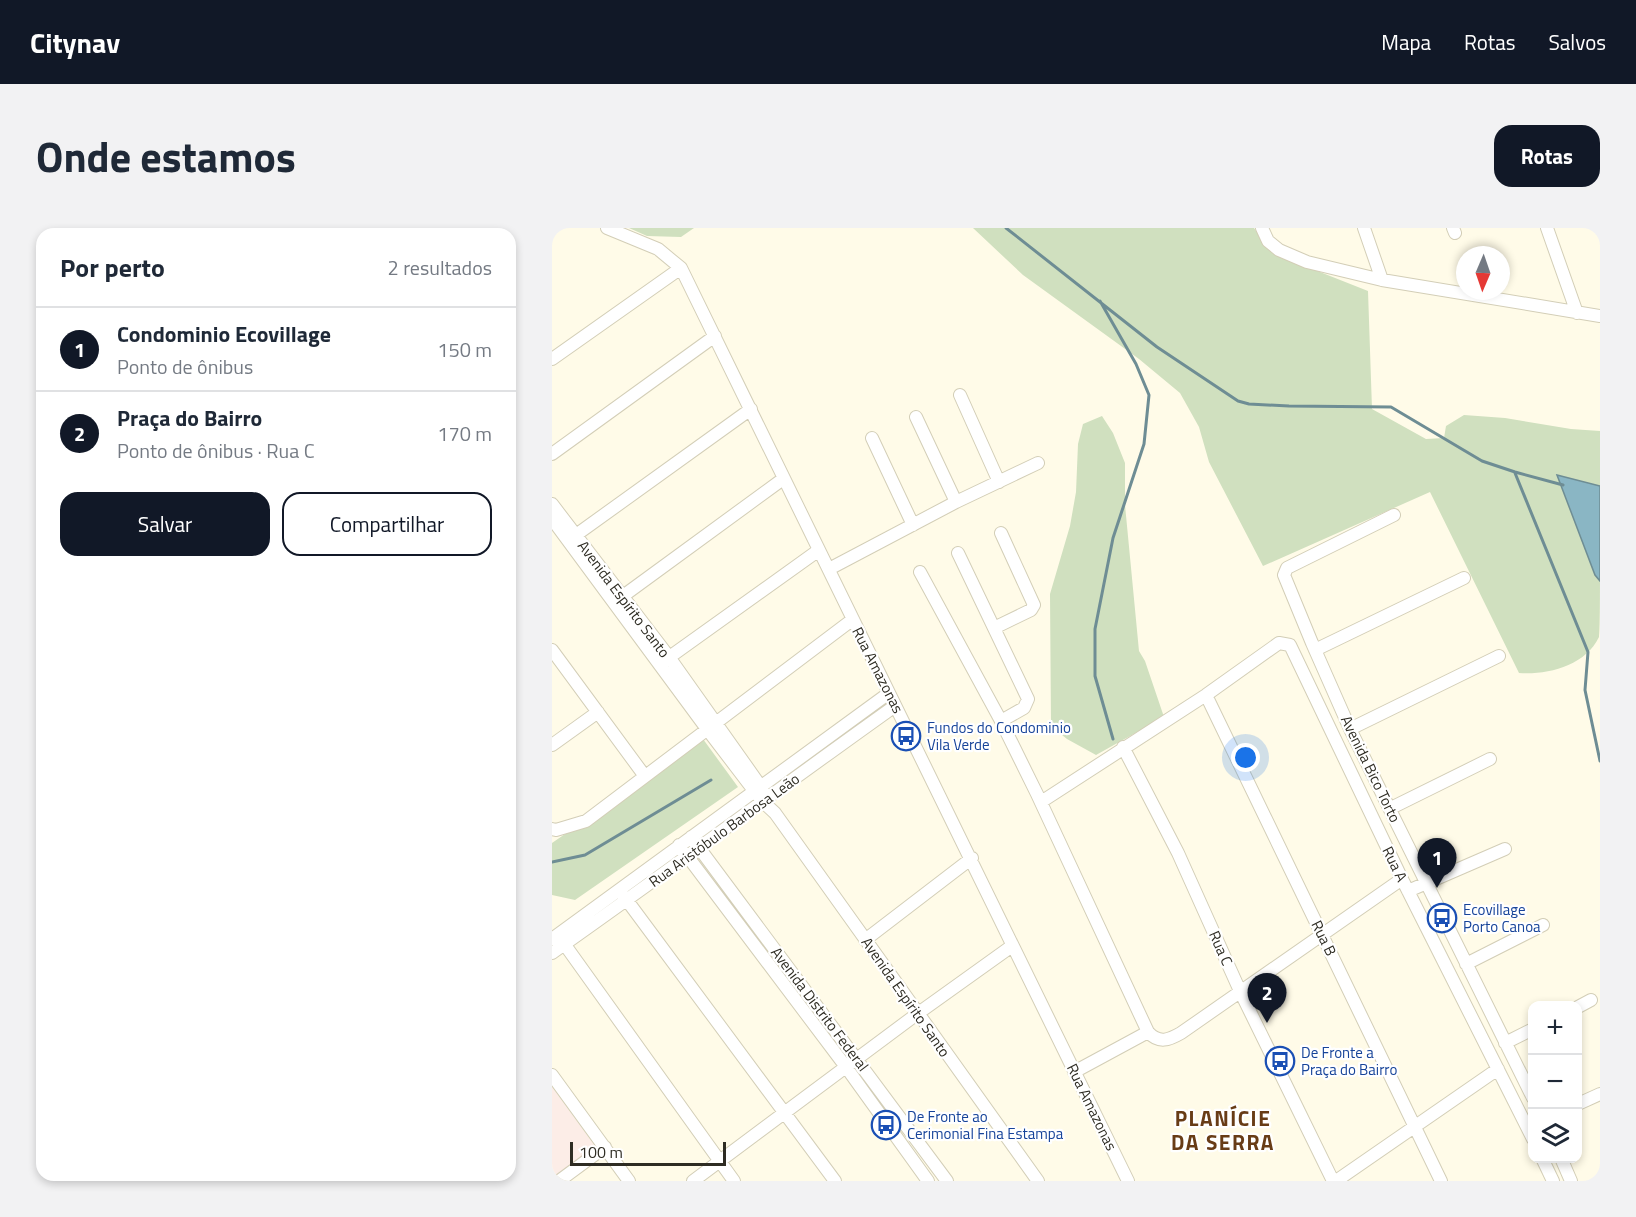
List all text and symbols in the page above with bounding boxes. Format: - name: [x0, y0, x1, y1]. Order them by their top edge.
- text: Citynav: [30, 21, 120, 64]
- text: Mapa: [1381, 26, 1431, 58]
- text: Rotas: [1464, 26, 1515, 58]
- text: Salvos: [1548, 26, 1606, 58]
- text: Onde estamos: [36, 124, 296, 188]
- button: Rotas: [1494, 125, 1600, 187]
- north arrow: [1456, 246, 1510, 300]
- text: Por perto: [60, 248, 165, 287]
- text: 2 resultados: [388, 252, 492, 283]
- text: Condominio Ecovillage: [117, 317, 331, 351]
- text: 1: [74, 334, 85, 365]
- text: 150 m: [437, 334, 492, 365]
- text: Ponto de ônibus: [117, 351, 253, 382]
- text: Praça do Bairro: [117, 401, 262, 435]
- text: 2: [74, 418, 85, 449]
- text: 170 m: [437, 418, 492, 449]
- text: Ponto de ônibus · Rua C: [117, 435, 315, 466]
- button: Salvar: [60, 492, 270, 556]
- button: Compartilhar: [282, 492, 492, 556]
- street label: Avenida Espírito Santo: [572, 536, 676, 663]
- street label: Rua Amazonas: [846, 623, 910, 717]
- street label: Avenida Bico Torto: [1335, 712, 1407, 826]
- place label: Fundos do Condominio Vila Verde: [927, 716, 1071, 756]
- bus stop icon: Fundos do Condominio Vila Verde: [890, 720, 922, 752]
- your location: [1231, 743, 1260, 772]
- street label: Rua Aristóbulo Barbosa Leão: [644, 767, 804, 893]
- pin: 1: [1418, 838, 1456, 888]
- street label: Rua A: [1377, 842, 1413, 886]
- place label: Ecovillage Porto Canoa: [1463, 898, 1541, 938]
- bus stop icon: Ecovillage Porto Canoa: [1426, 902, 1458, 934]
- street label: Rua B: [1306, 916, 1342, 960]
- street label: Rua C: [1203, 927, 1239, 969]
- street label: Avenida Espírito Santo: [856, 932, 956, 1062]
- street label: Avenida Distrito Federal: [766, 942, 874, 1076]
- pin: 2: [1248, 974, 1286, 1023]
- map controls: [1528, 1001, 1582, 1163]
- button: +: [1528, 1001, 1582, 1055]
- place label: De Fronte a Praça do Bairro: [1301, 1041, 1397, 1081]
- bus stop icon: De Fronte a Praça do Bairro: [1264, 1045, 1296, 1077]
- button: −: [1528, 1055, 1582, 1109]
- street label: Rua Amazonas: [1061, 1060, 1123, 1154]
- district label: PLANÍCIE DA SERRA: [1171, 1102, 1275, 1158]
- place label: De Fronte ao Cerimonial Fina Estampa: [907, 1105, 1064, 1145]
- bus stop icon: De Fronte ao Cerimonial Fina Estampa: [870, 1109, 902, 1141]
- button: layers: [1528, 1109, 1582, 1163]
- scale bar: [570, 1139, 726, 1166]
- text: 100 m: [579, 1140, 623, 1164]

